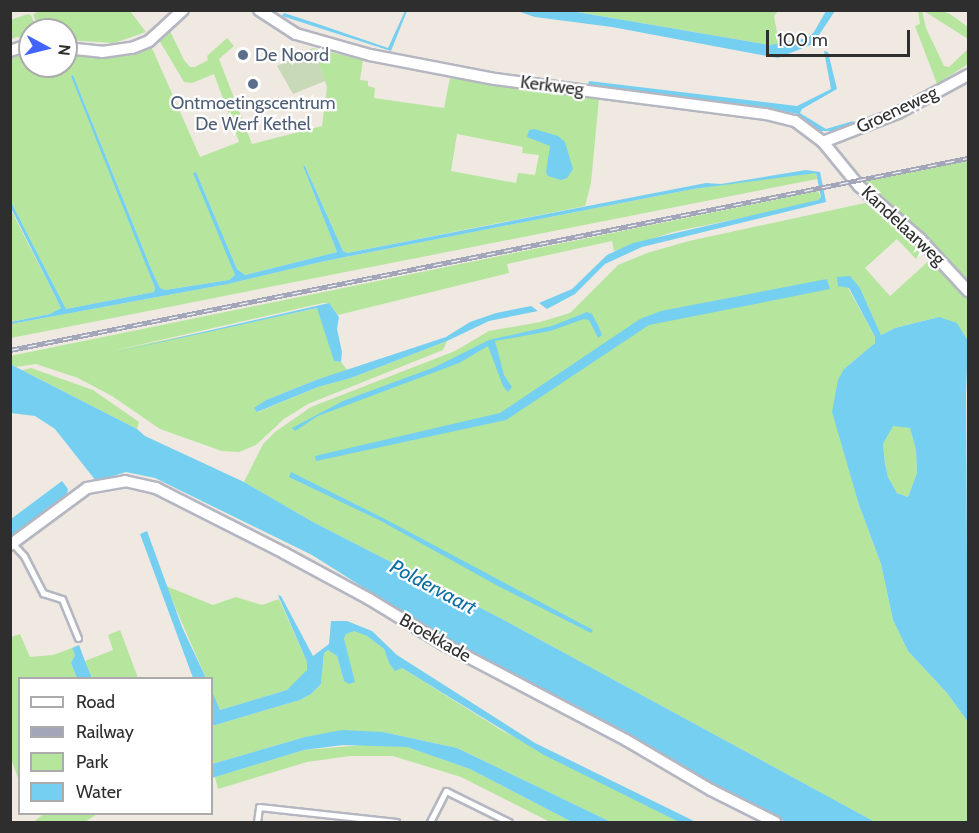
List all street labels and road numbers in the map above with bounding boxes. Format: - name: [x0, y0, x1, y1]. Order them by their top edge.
- street label: Kerkweg: [519, 71, 585, 101]
- street label: Groeneweg: [853, 82, 941, 138]
- street label: Kandelaarweg: [857, 182, 949, 270]
- street label: Broekkade: [395, 609, 475, 667]

